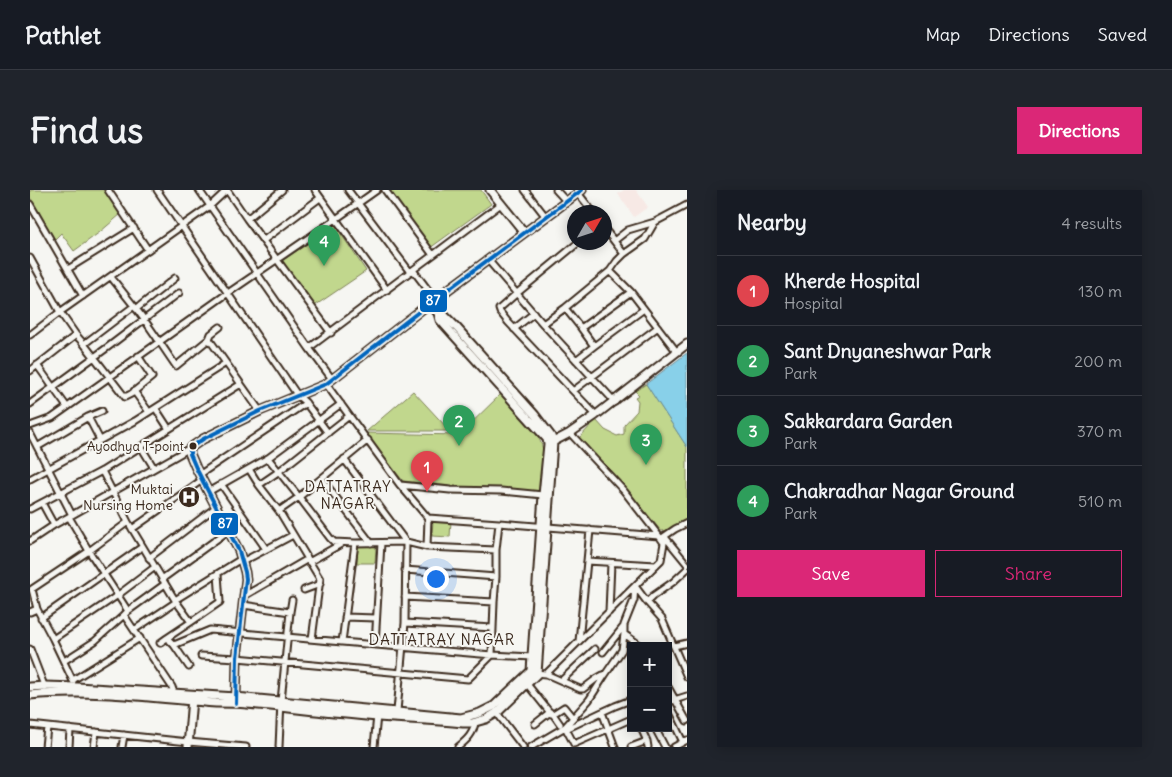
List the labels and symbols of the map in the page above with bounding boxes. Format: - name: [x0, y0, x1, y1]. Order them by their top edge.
- north arrow: [567, 205, 612, 250]
- pin: 4: [308, 225, 340, 266]
- line badge: 87: [419, 289, 448, 313]
- text: 87: [426, 291, 441, 309]
- pin: 2: [443, 405, 475, 446]
- pin: 3: [630, 424, 662, 465]
- place label: Ayodhya T-point: [87, 438, 185, 455]
- marker: Ayodhya T-point: [188, 441, 198, 451]
- pin: 1: [411, 451, 443, 492]
- district label: DATTATRAY NAGAR: [304, 477, 392, 513]
- place label: Muktai Nursing Home: [83, 480, 173, 514]
- hospital icon: Muktai Nursing Home: [177, 485, 201, 509]
- line badge: 87: [210, 512, 239, 536]
- text: 87: [218, 514, 233, 532]
- your location: [423, 566, 449, 592]
- district label: DATTATRAY NAGAR: [369, 630, 515, 649]

